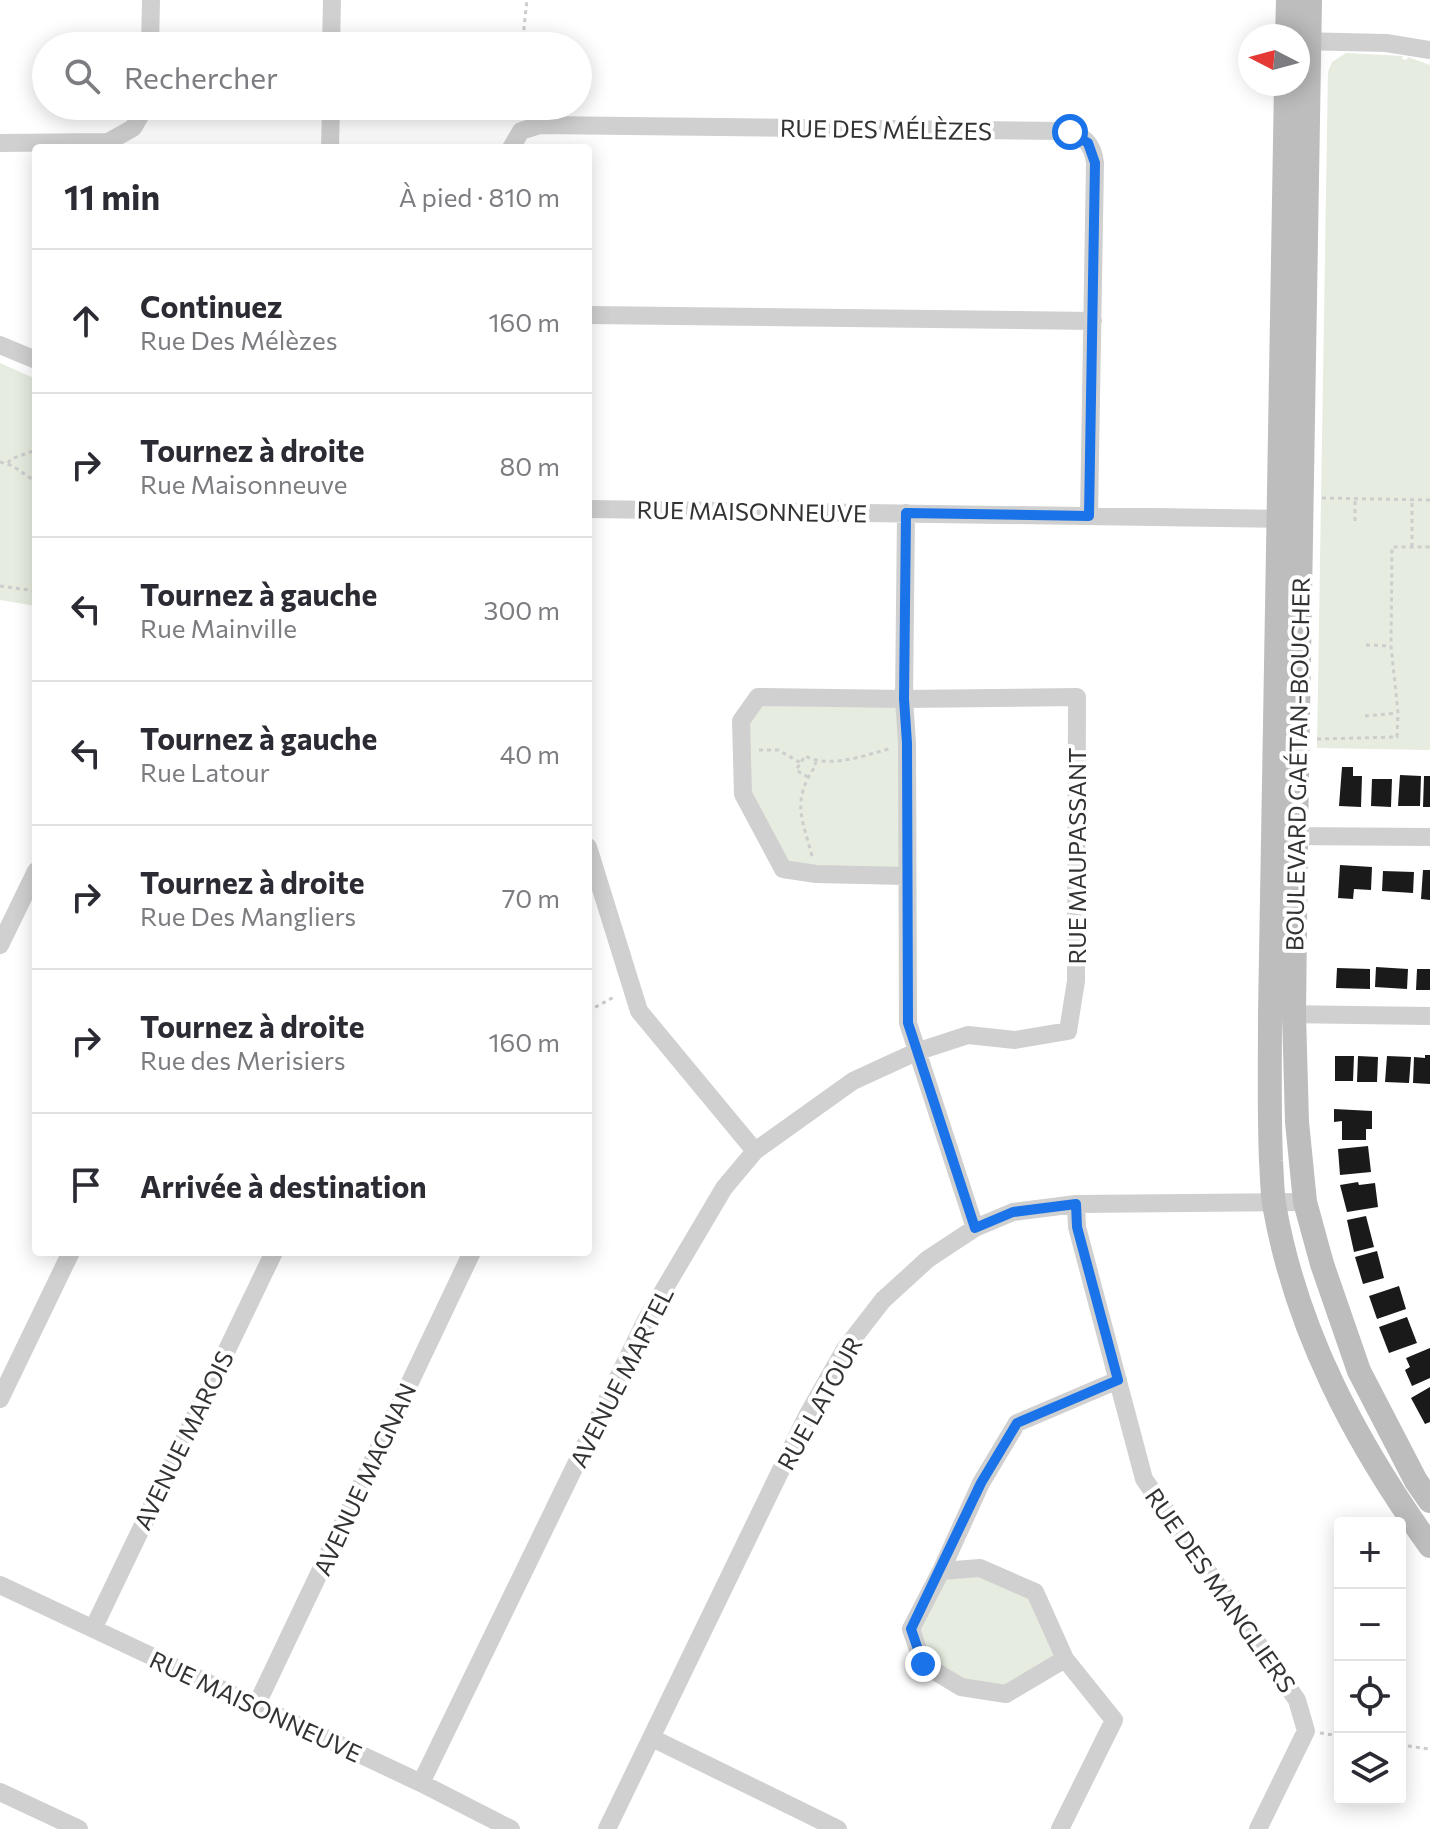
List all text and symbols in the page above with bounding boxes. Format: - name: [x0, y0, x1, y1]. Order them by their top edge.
- north arrow: [1238, 24, 1310, 96]
- search box: [32, 32, 592, 120]
- icon: search: [60, 54, 104, 98]
- text: Rechercher: [124, 58, 278, 95]
- street label: RUE DES MÉLÈZES: [780, 113, 992, 145]
- route start: [1052, 114, 1088, 150]
- text: 11 min: [64, 175, 160, 217]
- text: À pied · 810 m: [399, 181, 560, 212]
- text: Continuez: [140, 287, 283, 324]
- icon: ahead: [64, 299, 108, 343]
- text: 160 m: [488, 306, 560, 337]
- text: Rue Des Mélèzes: [140, 324, 337, 355]
- text: Tournez à droite: [140, 431, 364, 468]
- icon: right: [64, 443, 108, 487]
- text: 80 m: [500, 450, 560, 481]
- text: Rue Maisonneuve: [140, 468, 347, 499]
- street label: RUE MAISONNEUVE: [636, 494, 868, 528]
- text: Tournez à gauche: [140, 575, 377, 612]
- street label: BOULEVARD GAÉTAN-BOUCHER: [1279, 577, 1315, 951]
- icon: left: [64, 587, 108, 631]
- text: 300 m: [484, 594, 560, 625]
- text: Rue Mainville: [140, 612, 297, 643]
- text: Tournez à gauche: [140, 719, 377, 756]
- icon: left: [64, 731, 108, 775]
- text: 40 m: [500, 738, 560, 769]
- street label: RUE MAUPASSANT: [1062, 748, 1091, 964]
- text: Rue Latour: [140, 756, 270, 787]
- text: Tournez à droite: [140, 863, 364, 900]
- icon: right: [64, 875, 108, 919]
- text: 70 m: [502, 882, 560, 913]
- text: Rue Des Mangliers: [140, 900, 356, 931]
- text: Tournez à droite: [140, 1007, 364, 1044]
- icon: right: [64, 1019, 108, 1063]
- text: 160 m: [488, 1026, 560, 1057]
- text: Rue des Merisiers: [140, 1044, 346, 1075]
- icon: arrive: [64, 1163, 108, 1207]
- text: Arrivée à destination: [140, 1167, 427, 1204]
- street label: AVENUE MARTEL: [563, 1282, 679, 1472]
- street label: RUE LATOUR: [770, 1331, 868, 1475]
- street label: AVENUE MAROIS: [127, 1346, 239, 1534]
- street label: AVENUE MAGNAN: [307, 1378, 421, 1580]
- street label: RUE DES MANGLIERS: [1140, 1482, 1302, 1698]
- map controls: [1334, 1517, 1406, 1805]
- button: +: [1334, 1517, 1406, 1589]
- button: −: [1334, 1589, 1406, 1661]
- street label: RUE MAISONNEUVE: [145, 1644, 367, 1768]
- route end: [905, 1646, 941, 1682]
- button: locate: [1334, 1661, 1406, 1733]
- button: layers: [1334, 1733, 1406, 1805]

